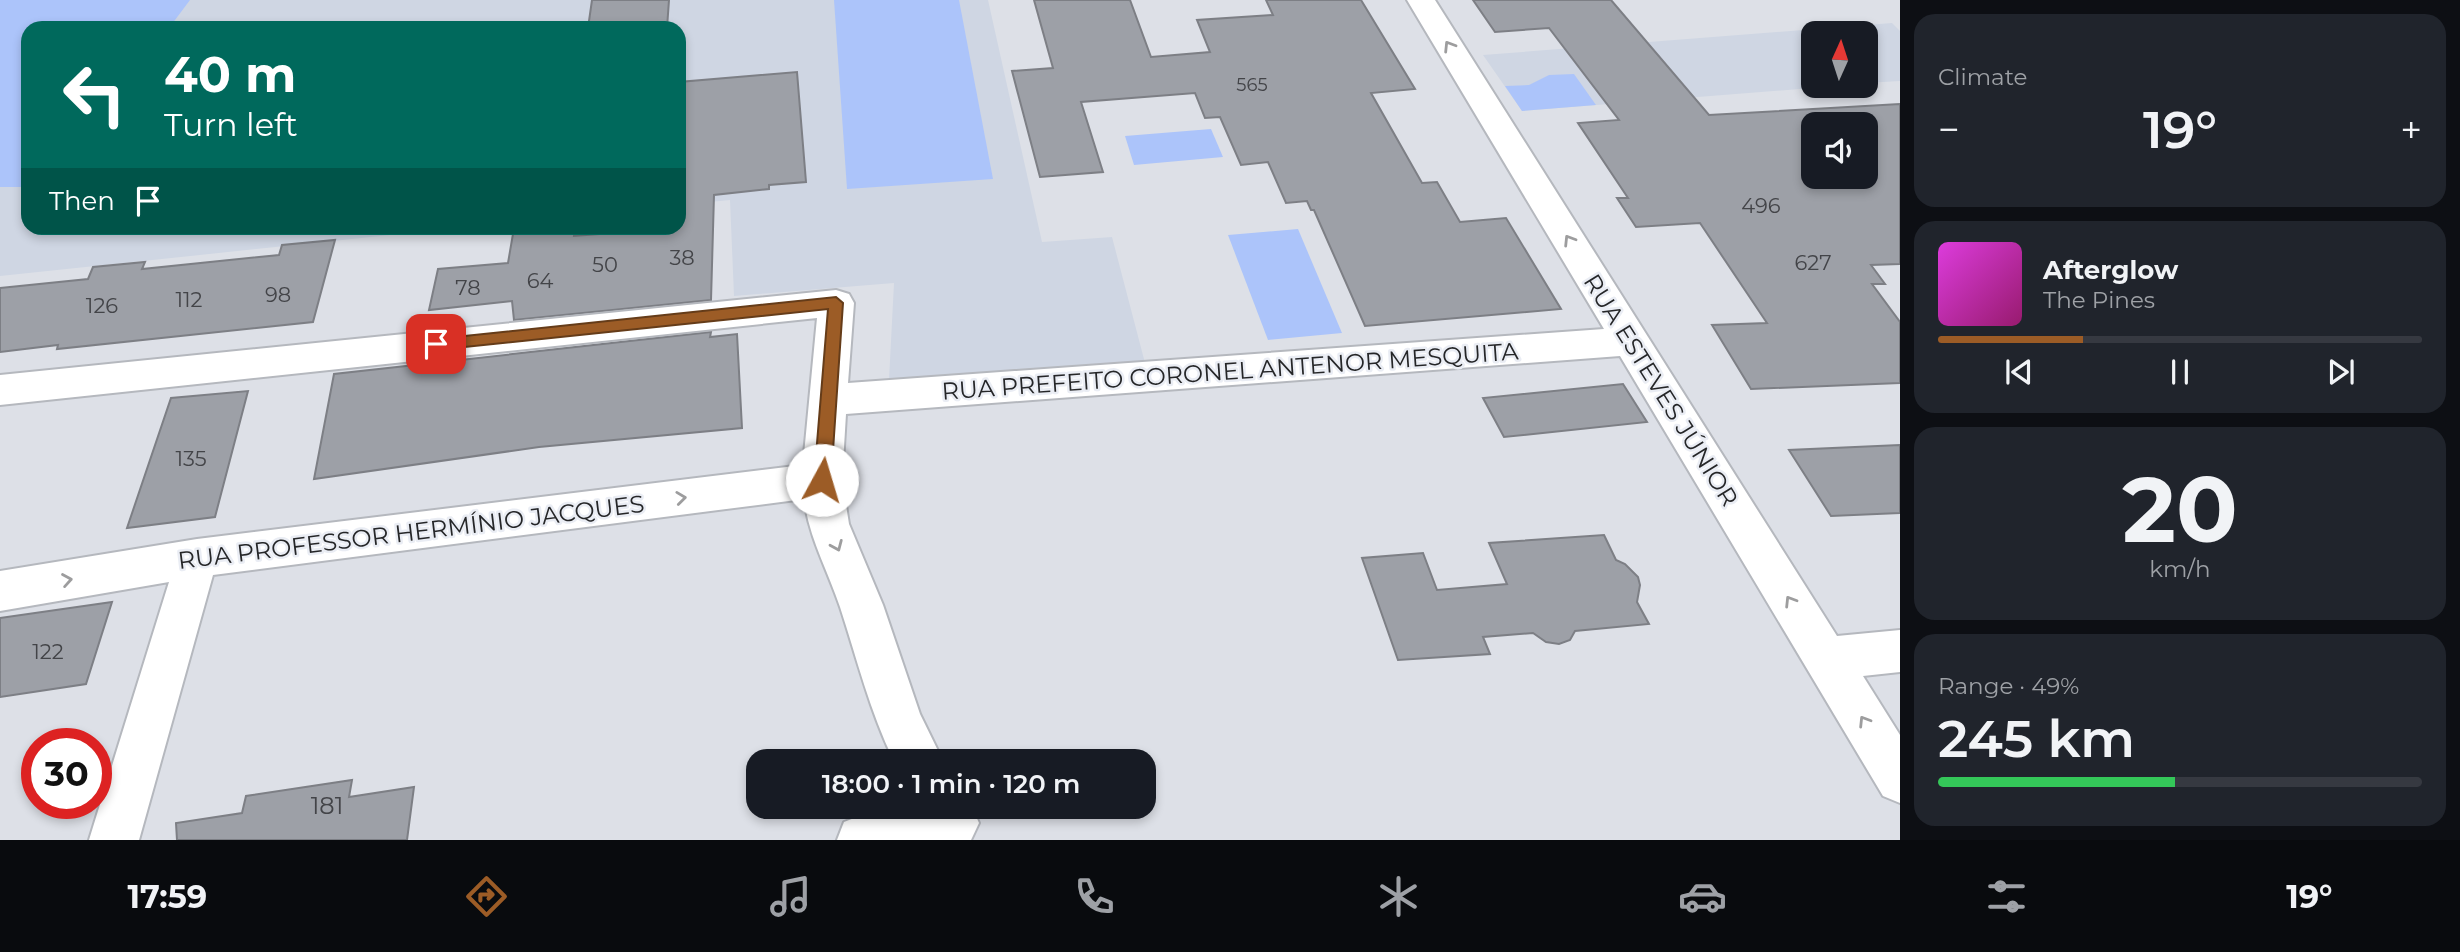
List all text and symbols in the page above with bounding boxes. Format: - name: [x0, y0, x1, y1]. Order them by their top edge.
- north arrow: [1801, 21, 1878, 98]
- map controls: [1801, 21, 1878, 189]
- one-way arrow: [1445, 41, 1458, 54]
- text: 40 m: [164, 45, 296, 104]
- icon: left: [49, 49, 140, 140]
- text: Climate: [1938, 63, 2027, 91]
- house number: 565: [1236, 74, 1268, 96]
- text: 19°: [2143, 98, 2217, 161]
- text: Turn left: [164, 105, 298, 144]
- text: −: [1938, 106, 1960, 153]
- text: +: [2400, 106, 2422, 153]
- button: sound: [1801, 112, 1878, 189]
- icon: arrive: [129, 182, 167, 220]
- text: Then: [49, 185, 115, 217]
- house number: 496: [1741, 193, 1781, 218]
- one-way arrow: [1564, 235, 1577, 248]
- house number: 38: [669, 245, 695, 270]
- house number: 627: [1794, 250, 1832, 275]
- house number: 50: [592, 252, 618, 277]
- text: Afterglow: [2043, 254, 2178, 286]
- house number: 64: [527, 268, 553, 293]
- street label: RUA ESTEVES JÚNIOR: [1578, 268, 1744, 512]
- house number: 78: [455, 275, 481, 300]
- house number: 98: [265, 282, 291, 307]
- text: The Pines: [2043, 286, 2155, 314]
- house number: 112: [175, 287, 203, 312]
- house number: 126: [86, 293, 118, 318]
- pin: [406, 314, 466, 374]
- icon: arrive: [417, 325, 455, 363]
- street label: RUA PREFEITO CORONEL ANTENOR MESQUITA: [941, 336, 1520, 406]
- icon: previous: [2000, 353, 2038, 391]
- icon: pause: [2161, 353, 2199, 391]
- icon: next: [2322, 353, 2360, 391]
- position arrow: [785, 443, 859, 517]
- house number: 135: [175, 446, 207, 471]
- text: 20: [2122, 454, 2238, 565]
- street label: RUA PROFESSOR HERMÍNIO JACQUES: [176, 489, 646, 575]
- one-way arrow: [675, 490, 687, 505]
- one-way arrow: [829, 539, 843, 551]
- text: km/h: [2149, 555, 2211, 583]
- one-way arrow: [61, 573, 73, 588]
- one-way arrow: [1786, 595, 1799, 608]
- house number: 122: [32, 639, 64, 664]
- text: Range · 49%: [1938, 672, 2079, 700]
- text: 245 km: [1938, 707, 2135, 770]
- one-way arrow: [1860, 716, 1873, 729]
- speed limit sign: 30: [21, 728, 112, 819]
- text: 18:00 · 1 min · 120 m: [822, 768, 1080, 800]
- house number: 181: [311, 791, 343, 820]
- icon: directions: [462, 872, 511, 921]
- icon: music: [766, 872, 815, 921]
- icon: phone: [1070, 872, 1119, 921]
- icon: climate: [1374, 872, 1423, 921]
- icon: car: [1678, 872, 1727, 921]
- icon: filters: [1982, 872, 2031, 921]
- text: 17:59: [128, 877, 207, 916]
- text: 19°: [2286, 877, 2332, 916]

